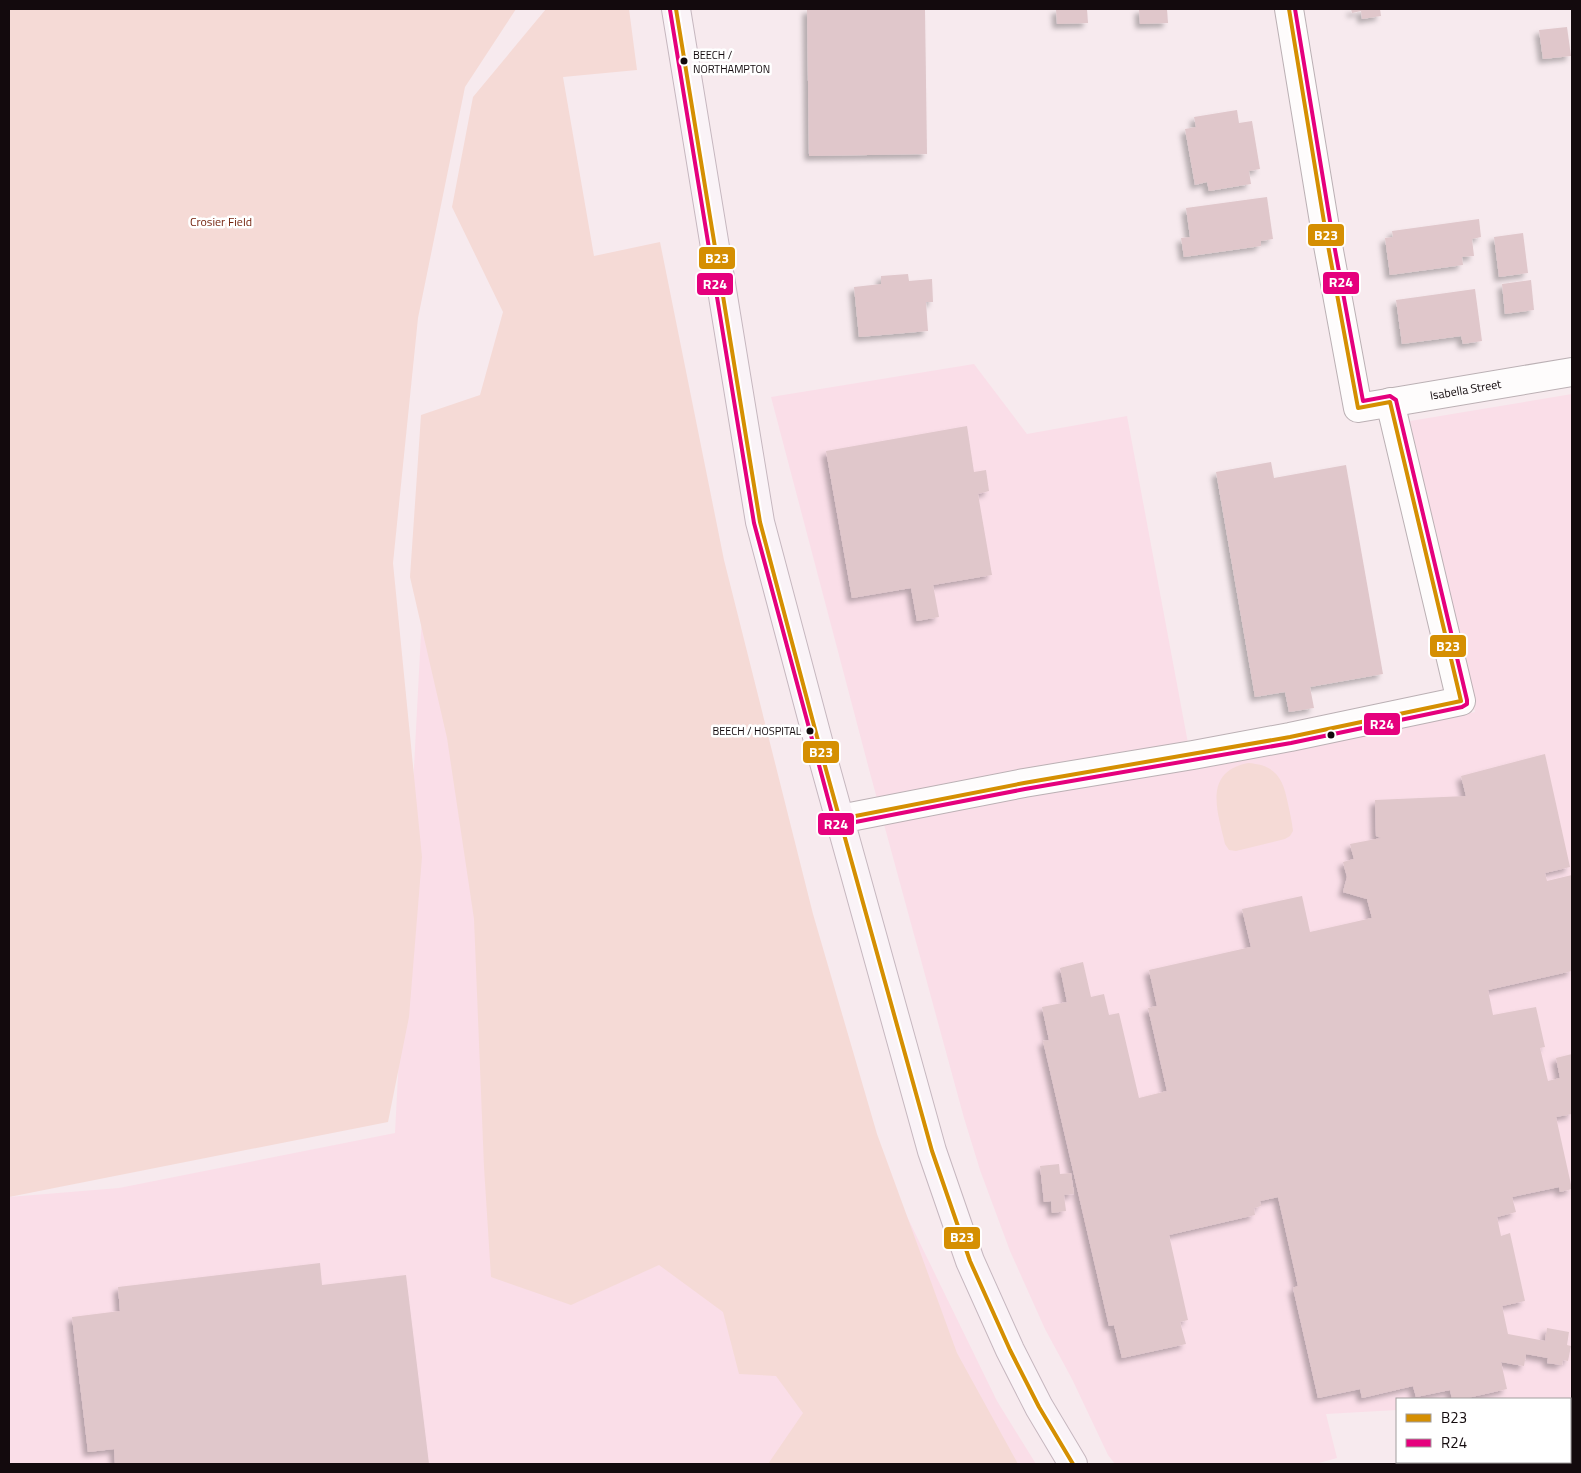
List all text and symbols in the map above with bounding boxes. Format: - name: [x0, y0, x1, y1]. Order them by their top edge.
- place label: BEECH / NORTHAMPTON: [693, 47, 770, 77]
- marker: BEECH / NORTHAMPTON: [679, 56, 689, 66]
- park label: Crosier Field: [190, 212, 252, 231]
- line badge: B23: [1307, 223, 1345, 247]
- text: B23: [1314, 224, 1338, 245]
- line badge: B23: [698, 246, 736, 270]
- text: B23: [705, 247, 729, 268]
- line badge: R24: [1322, 271, 1360, 295]
- text: R24: [1329, 271, 1353, 292]
- line badge: R24: [696, 272, 734, 296]
- text: R24: [703, 273, 727, 294]
- street label: Isabella Street: [1428, 374, 1503, 405]
- line badge: B23: [1429, 634, 1467, 658]
- text: B23: [1436, 635, 1460, 656]
- line badge: R24: [1363, 712, 1401, 736]
- text: R24: [1370, 713, 1394, 734]
- place label: BEECH / HOSPITAL: [712, 723, 802, 739]
- marker: BEECH / HOSPITAL: [805, 726, 815, 736]
- unlabelled marker: [1326, 730, 1336, 740]
- line badge: B23: [802, 740, 840, 764]
- text: B23: [809, 741, 833, 762]
- line badge: R24: [817, 812, 855, 836]
- text: R24: [824, 813, 848, 834]
- line badge: B23: [943, 1226, 981, 1250]
- text: B23: [950, 1226, 974, 1247]
- legend: [1396, 1398, 1571, 1463]
- text: B23: [1441, 1406, 1467, 1429]
- text: R24: [1441, 1431, 1467, 1454]

